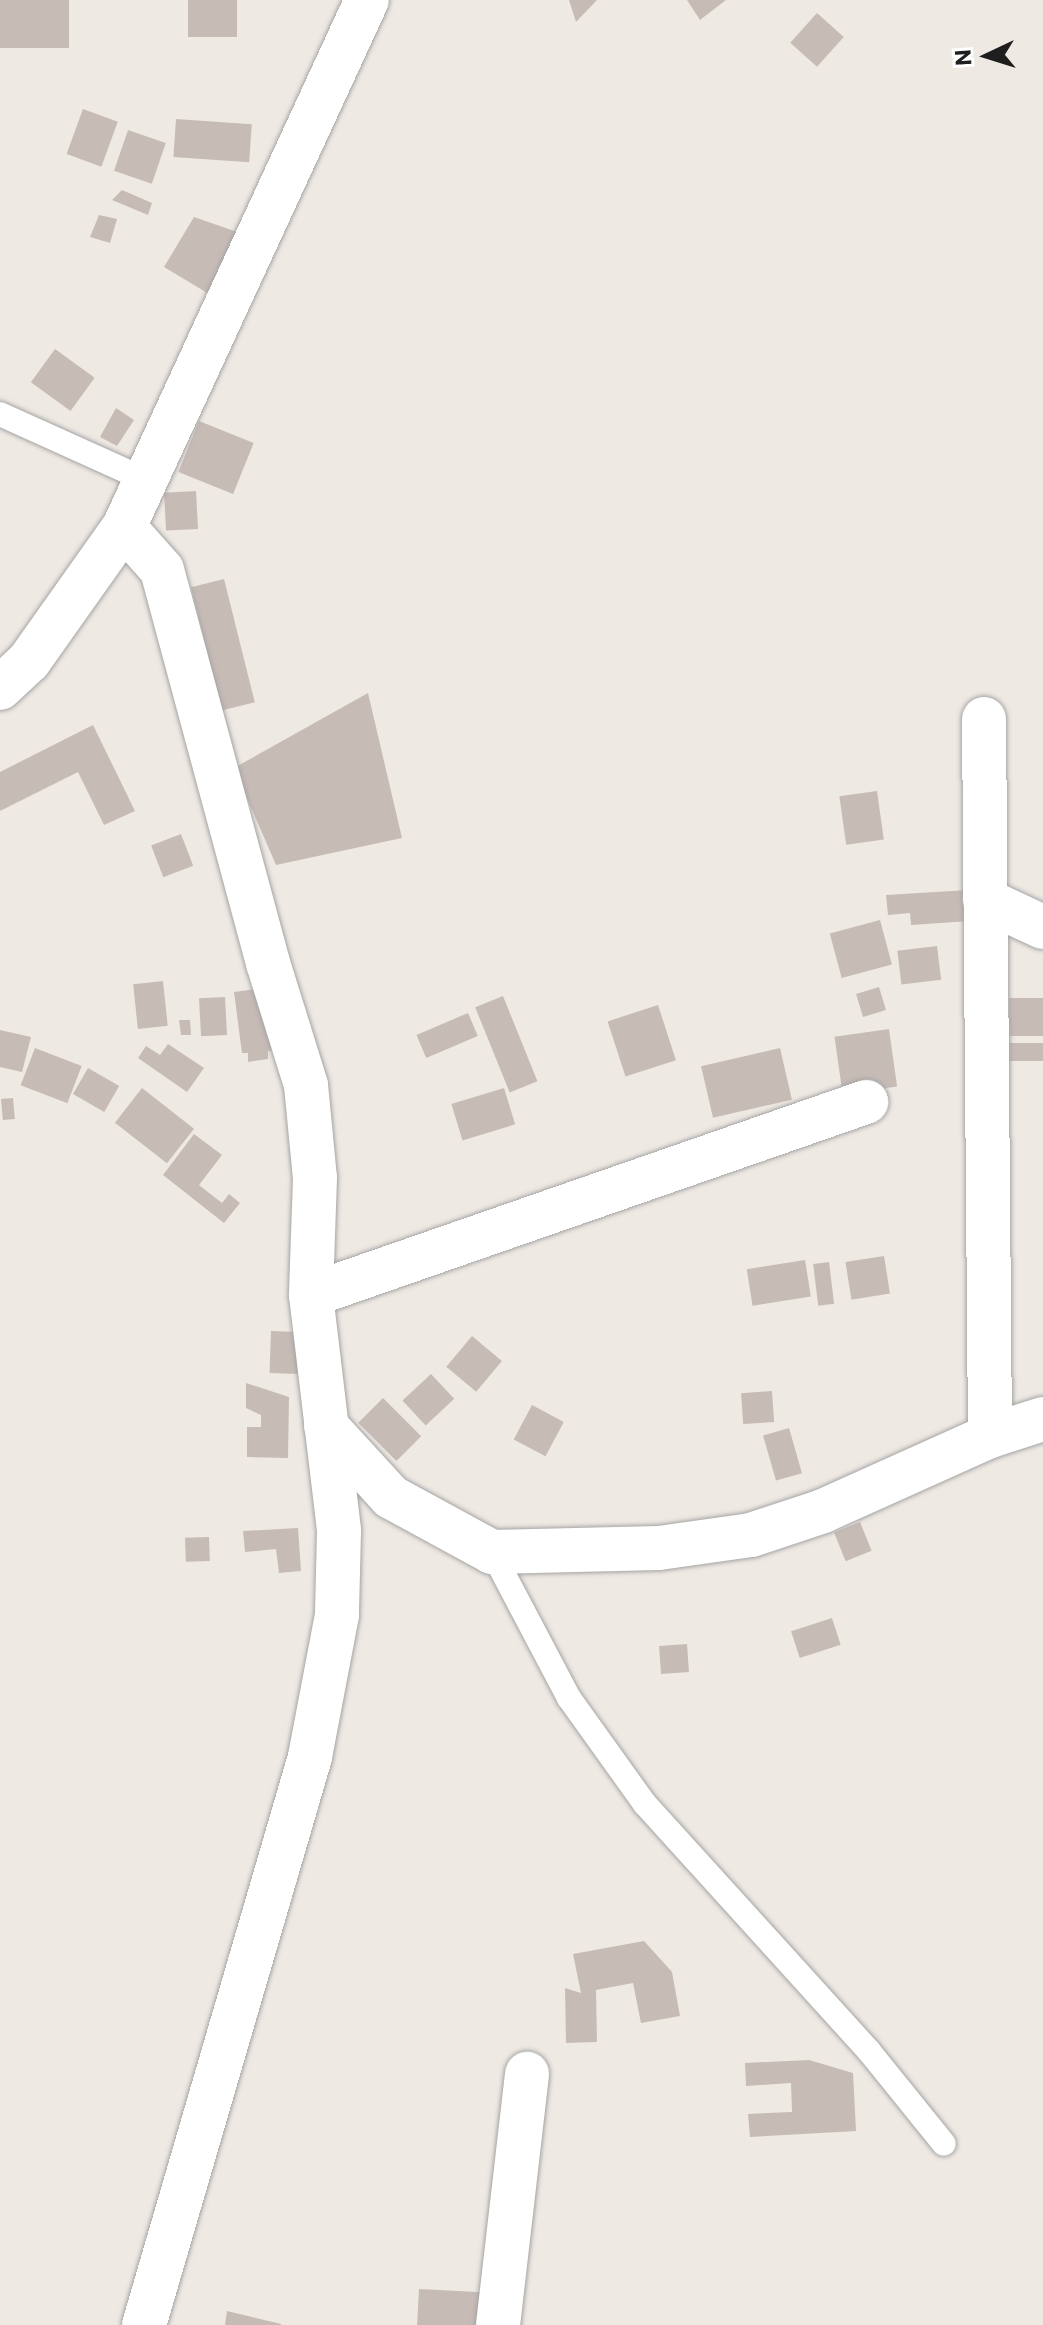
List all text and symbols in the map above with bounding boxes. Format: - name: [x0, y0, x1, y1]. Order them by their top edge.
- north arrow: [947, 16, 1027, 96]
- text: N: [949, 49, 977, 67]

